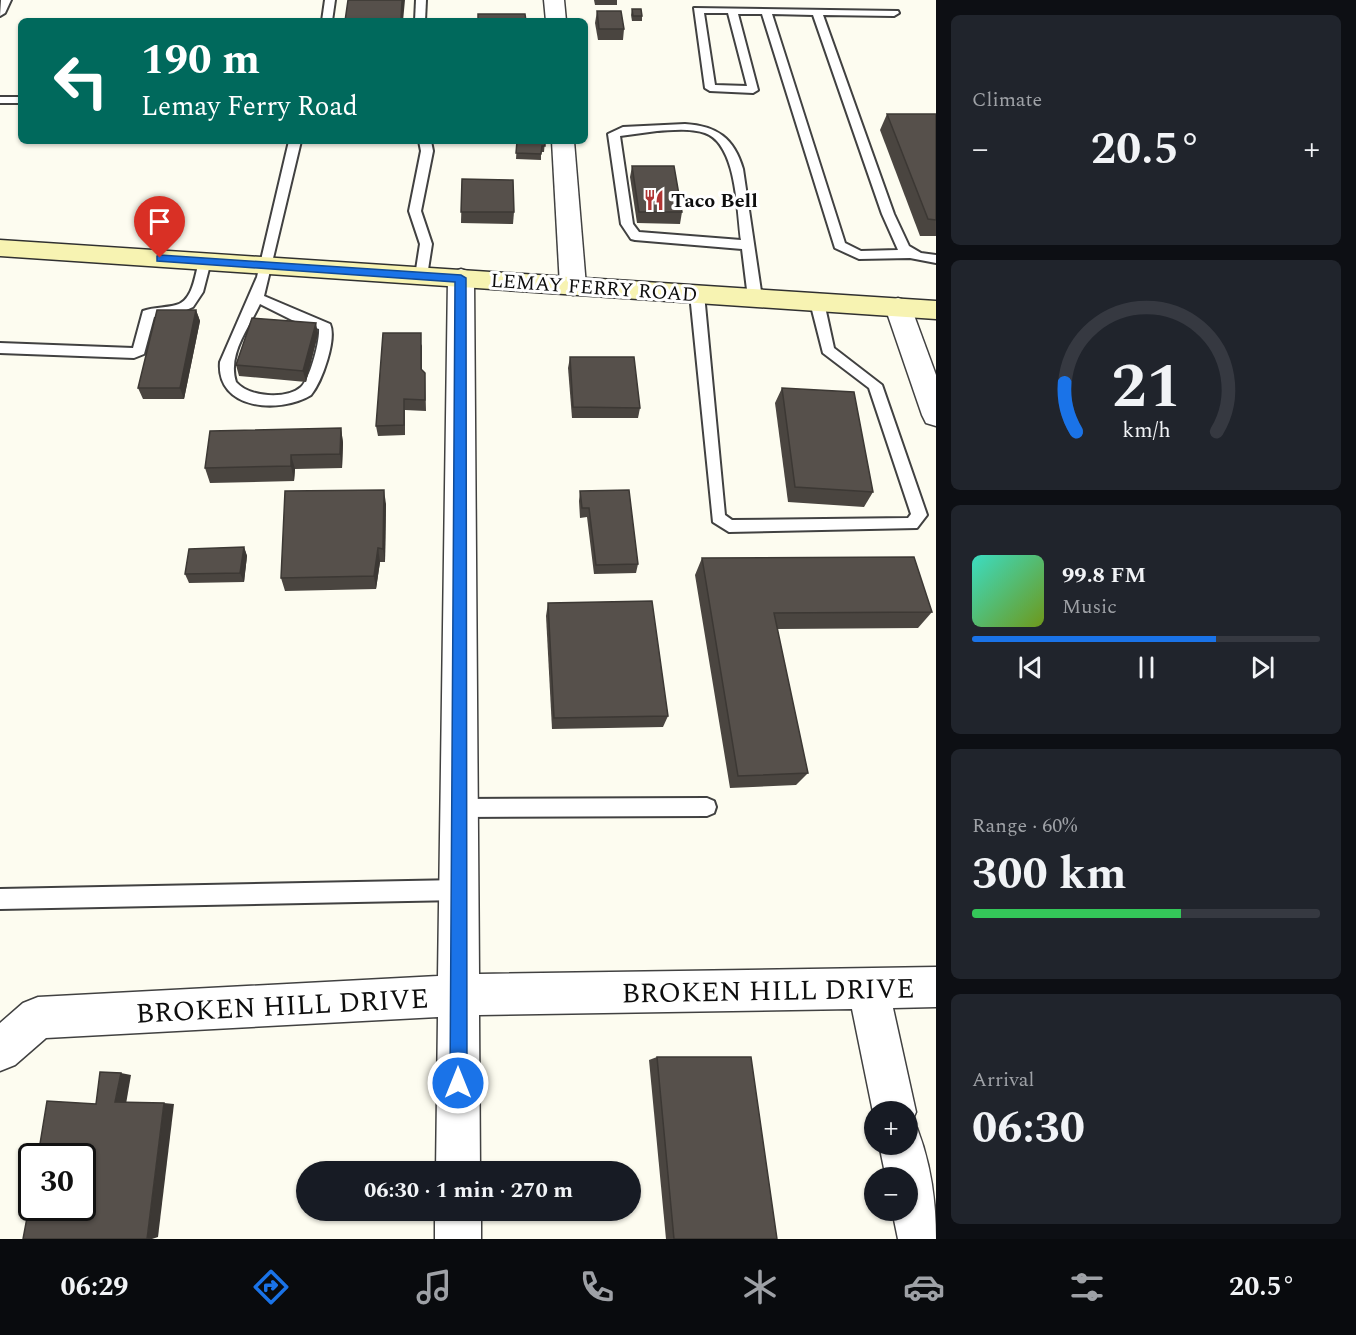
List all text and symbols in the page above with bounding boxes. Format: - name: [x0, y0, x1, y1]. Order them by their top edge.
- text: 190 m: [141, 29, 260, 92]
- icon: left: [42, 42, 120, 120]
- text: Climate: [972, 85, 1042, 115]
- text: Lemay Ferry Road: [141, 86, 358, 128]
- text: 20.5°: [1091, 115, 1201, 184]
- text: −: [972, 124, 989, 174]
- text: +: [1303, 124, 1320, 174]
- place label: Taco Bell: [671, 186, 758, 216]
- restaurant icon: Taco Bell: [642, 188, 666, 212]
- pin: [134, 196, 185, 258]
- icon: arrive: [143, 205, 176, 238]
- street label: LEMAY FERRY ROAD: [490, 266, 698, 310]
- text: 21: [1111, 340, 1181, 435]
- text: km/h: [1122, 414, 1170, 447]
- text: 99.8 FM: [1062, 559, 1146, 592]
- text: Music: [1062, 592, 1117, 622]
- icon: previous: [1014, 651, 1047, 684]
- icon: pause: [1130, 651, 1163, 684]
- icon: next: [1246, 651, 1279, 684]
- text: Range · 60%: [972, 811, 1077, 841]
- text: 300 km: [972, 840, 1127, 909]
- street label: BROKEN HILL DRIVE: [621, 967, 915, 1016]
- street label: BROKEN HILL DRIVE: [135, 977, 430, 1036]
- position arrow: [426, 1051, 490, 1115]
- text: Arrival: [972, 1065, 1034, 1095]
- text: 06:30: [972, 1094, 1085, 1163]
- map controls: [864, 1101, 918, 1221]
- button: +: [864, 1101, 918, 1155]
- speed limit sign: 30: [18, 1143, 96, 1221]
- button: −: [864, 1167, 918, 1221]
- text: 06:30 · 1 min · 270 m: [364, 1174, 573, 1207]
- text: 06:29: [61, 1266, 128, 1308]
- icon: directions: [250, 1266, 292, 1308]
- icon: music: [413, 1266, 455, 1308]
- icon: phone: [576, 1266, 618, 1308]
- icon: climate: [739, 1266, 781, 1308]
- icon: car: [903, 1266, 945, 1308]
- icon: filters: [1066, 1266, 1108, 1308]
- text: 20.5°: [1229, 1266, 1295, 1308]

